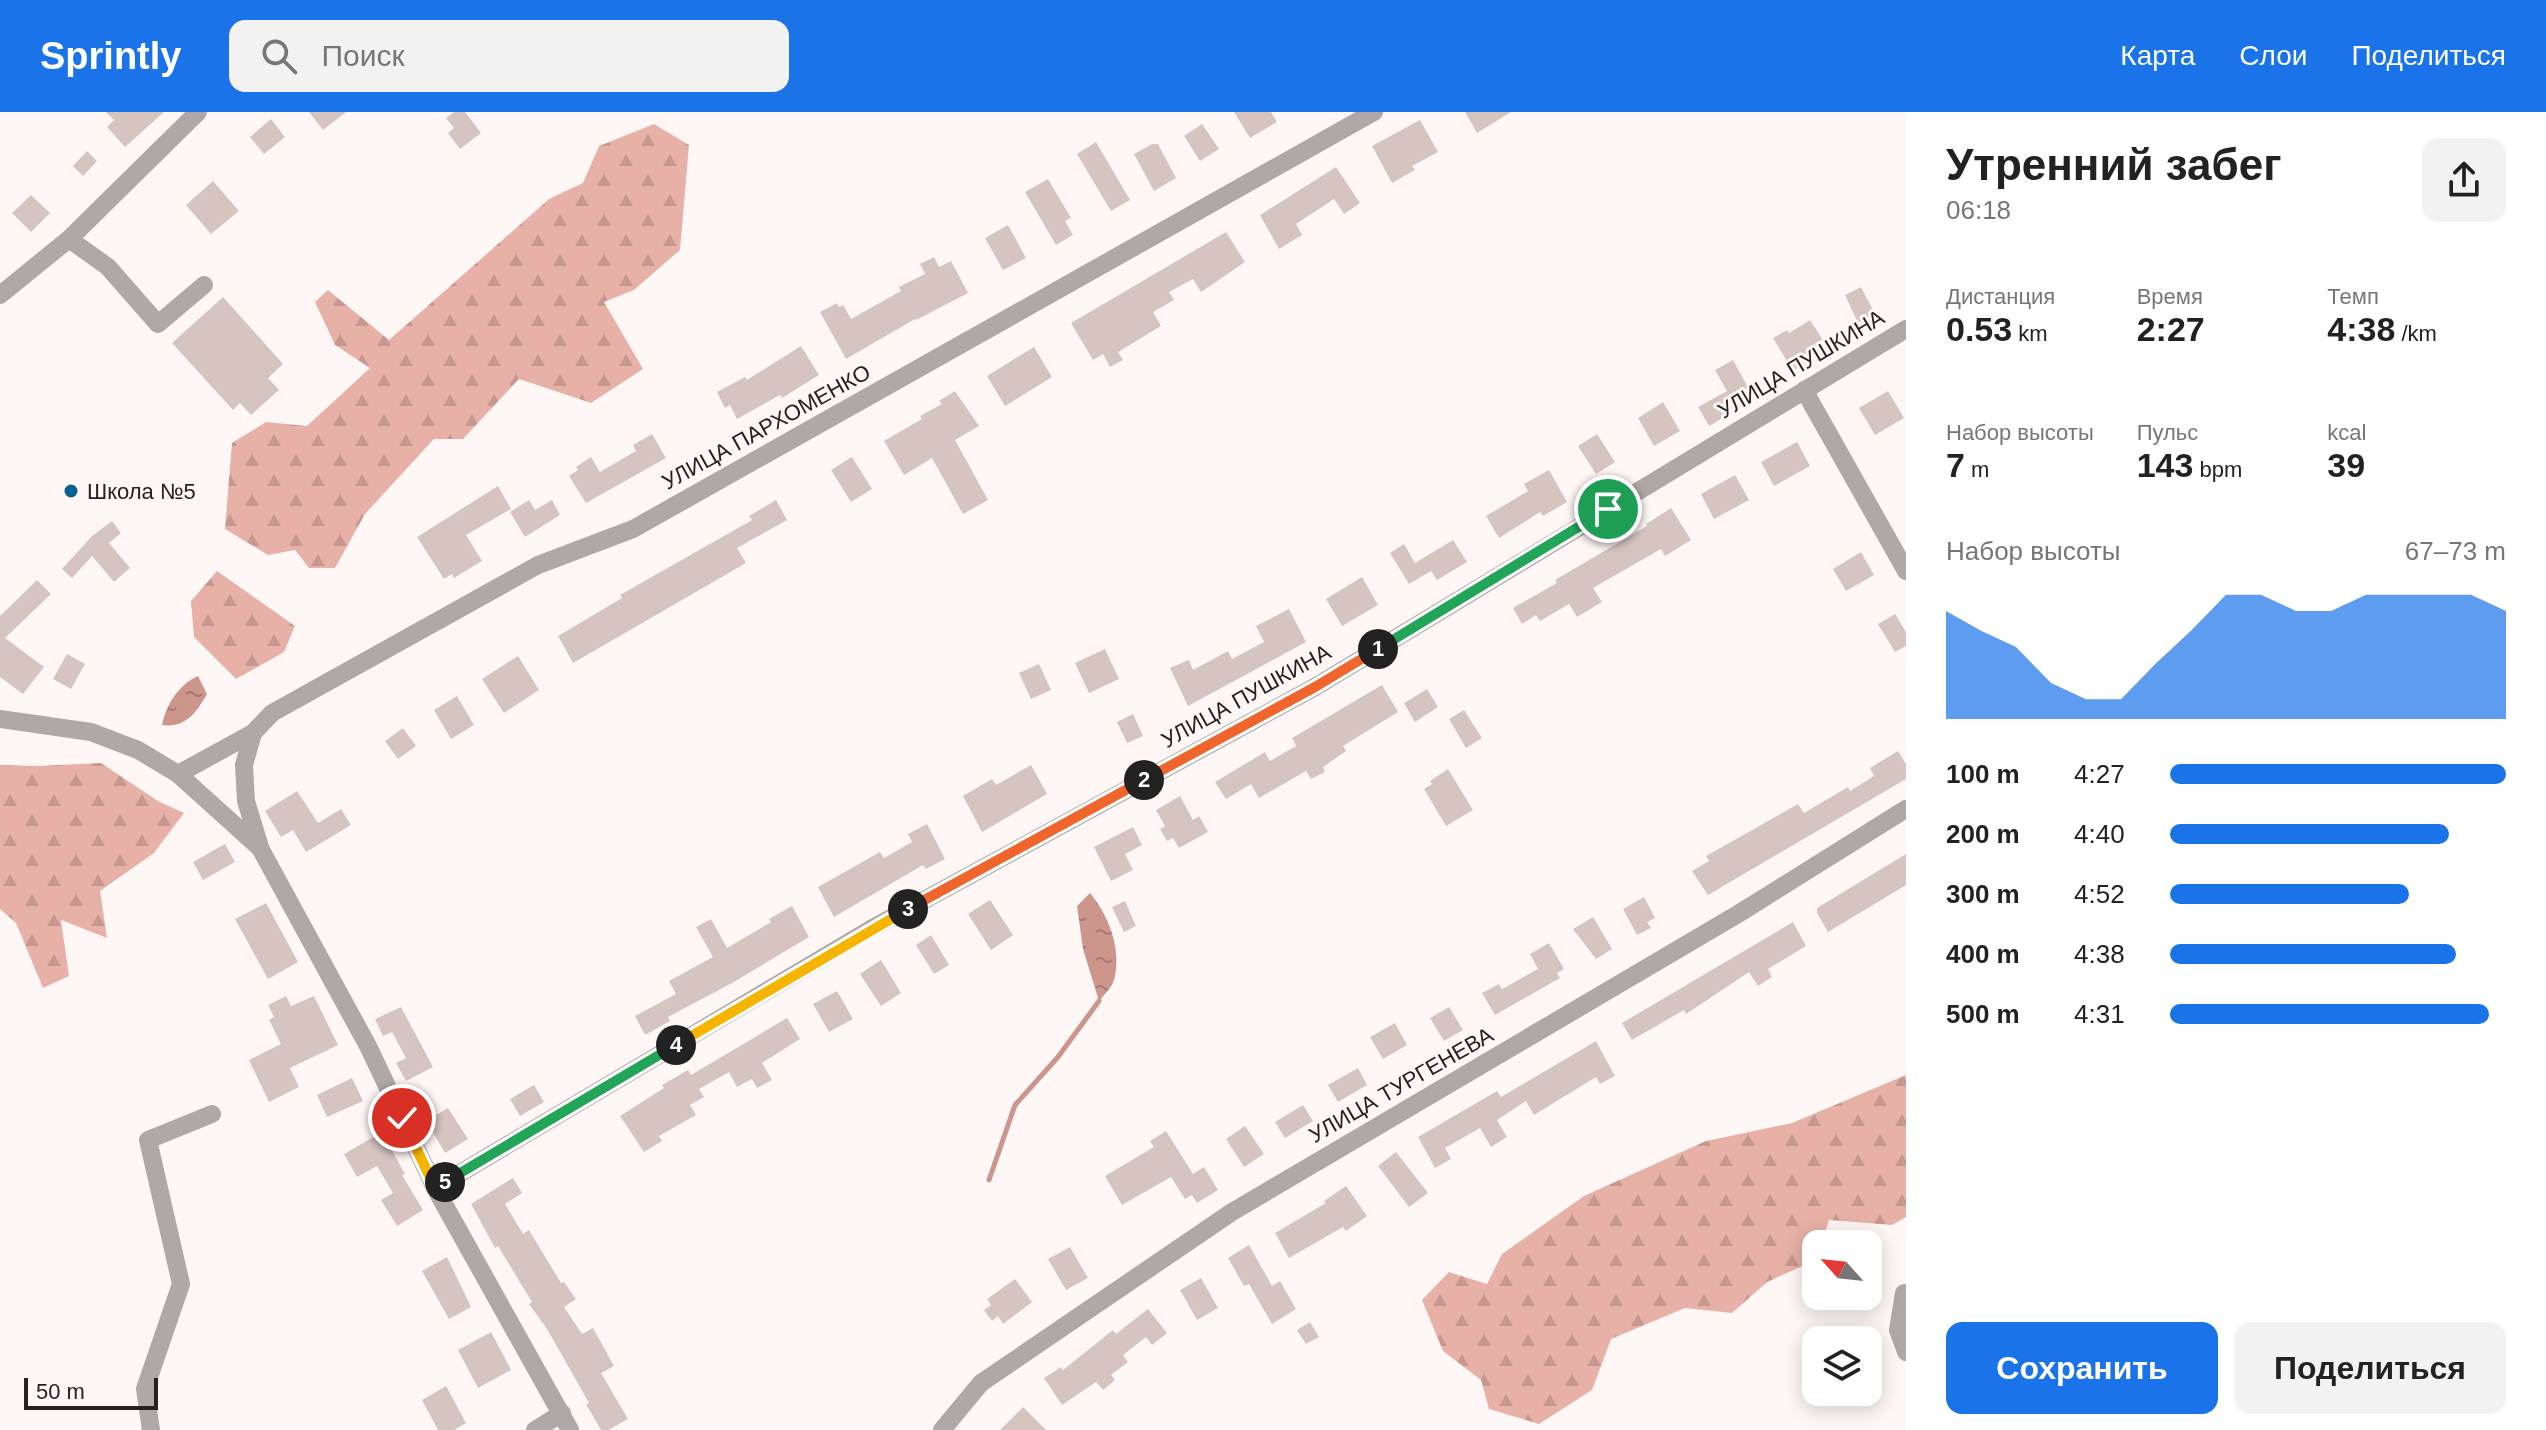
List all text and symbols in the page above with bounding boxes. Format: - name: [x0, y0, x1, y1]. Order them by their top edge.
- search box: [229, 20, 789, 92]
- icon: search: [257, 34, 301, 78]
- text: Sprintly: [40, 35, 181, 77]
- text: Поиск: [321, 39, 405, 72]
- text: Карта: [2120, 40, 2195, 71]
- text: Слои: [2239, 40, 2307, 71]
- text: Поделиться: [2351, 40, 2506, 71]
- button: share: [2422, 138, 2506, 222]
- text: Утренний забег: [1946, 140, 2281, 189]
- text: 06:18: [1946, 195, 2011, 225]
- text: Дистанция: [1946, 284, 2055, 309]
- text: Время: [2137, 284, 2203, 309]
- text: Темп: [2327, 284, 2379, 309]
- street label: УЛИЦА ПУШКИНА: [1713, 304, 1889, 424]
- text: 0.53: [1946, 310, 2012, 348]
- text: 2:27: [2137, 310, 2205, 348]
- text: 4:38: [2327, 310, 2395, 348]
- text: km: [2012, 321, 2048, 346]
- text: /km: [2395, 321, 2437, 346]
- street label: УЛИЦА ПАРХОМЕНКО: [657, 359, 875, 495]
- text: Набор высоты: [1946, 420, 2094, 445]
- text: Пульс: [2137, 420, 2198, 445]
- text: kcal: [2327, 420, 2366, 445]
- text: 7: [1946, 446, 1965, 484]
- text: 143: [2137, 446, 2193, 484]
- text: 39: [2327, 446, 2365, 484]
- text: m: [1965, 457, 1989, 482]
- text: bpm: [2193, 457, 2242, 482]
- pin: [1574, 475, 1642, 543]
- place label: Школа №5: [87, 479, 196, 504]
- marker: Школа №5: [62, 482, 80, 500]
- icon: arrive: [1586, 487, 1630, 531]
- text: Набор высоты: [1946, 536, 2121, 566]
- text: 67–73 m: [2405, 536, 2506, 566]
- pin: 1: [1358, 629, 1398, 669]
- text: 1: [1372, 636, 1384, 661]
- street label: УЛИЦА ПУШКИНА: [1157, 639, 1335, 753]
- text: 100 m: [1946, 759, 2020, 789]
- text: 4:27: [2074, 759, 2125, 789]
- pin: 2: [1124, 760, 1164, 800]
- text: 2: [1138, 767, 1150, 792]
- text: 200 m: [1946, 819, 2020, 849]
- text: 4:40: [2074, 819, 2125, 849]
- text: 300 m: [1946, 879, 2020, 909]
- text: 4:52: [2074, 879, 2125, 909]
- pin: 3: [888, 889, 928, 929]
- text: 3: [902, 896, 914, 921]
- text: 400 m: [1946, 939, 2020, 969]
- text: 4:38: [2074, 939, 2125, 969]
- text: 500 m: [1946, 999, 2020, 1029]
- text: 4:31: [2074, 999, 2125, 1029]
- street label: УЛИЦА ТУРГЕНЕВА: [1305, 1022, 1498, 1148]
- pin: 4: [656, 1025, 696, 1065]
- text: 4: [670, 1032, 682, 1057]
- pin: [368, 1084, 436, 1152]
- icon: check: [380, 1096, 424, 1140]
- pin: 5: [425, 1162, 465, 1202]
- text: 5: [439, 1169, 451, 1194]
- north arrow: [1802, 1230, 1882, 1310]
- map controls: [1802, 1230, 1882, 1406]
- button: Сохранить: [1946, 1322, 2218, 1414]
- button: Поделиться: [2234, 1322, 2506, 1414]
- button: layers: [1802, 1326, 1882, 1406]
- scale bar: [24, 1374, 158, 1410]
- text: 50 m: [36, 1379, 85, 1404]

